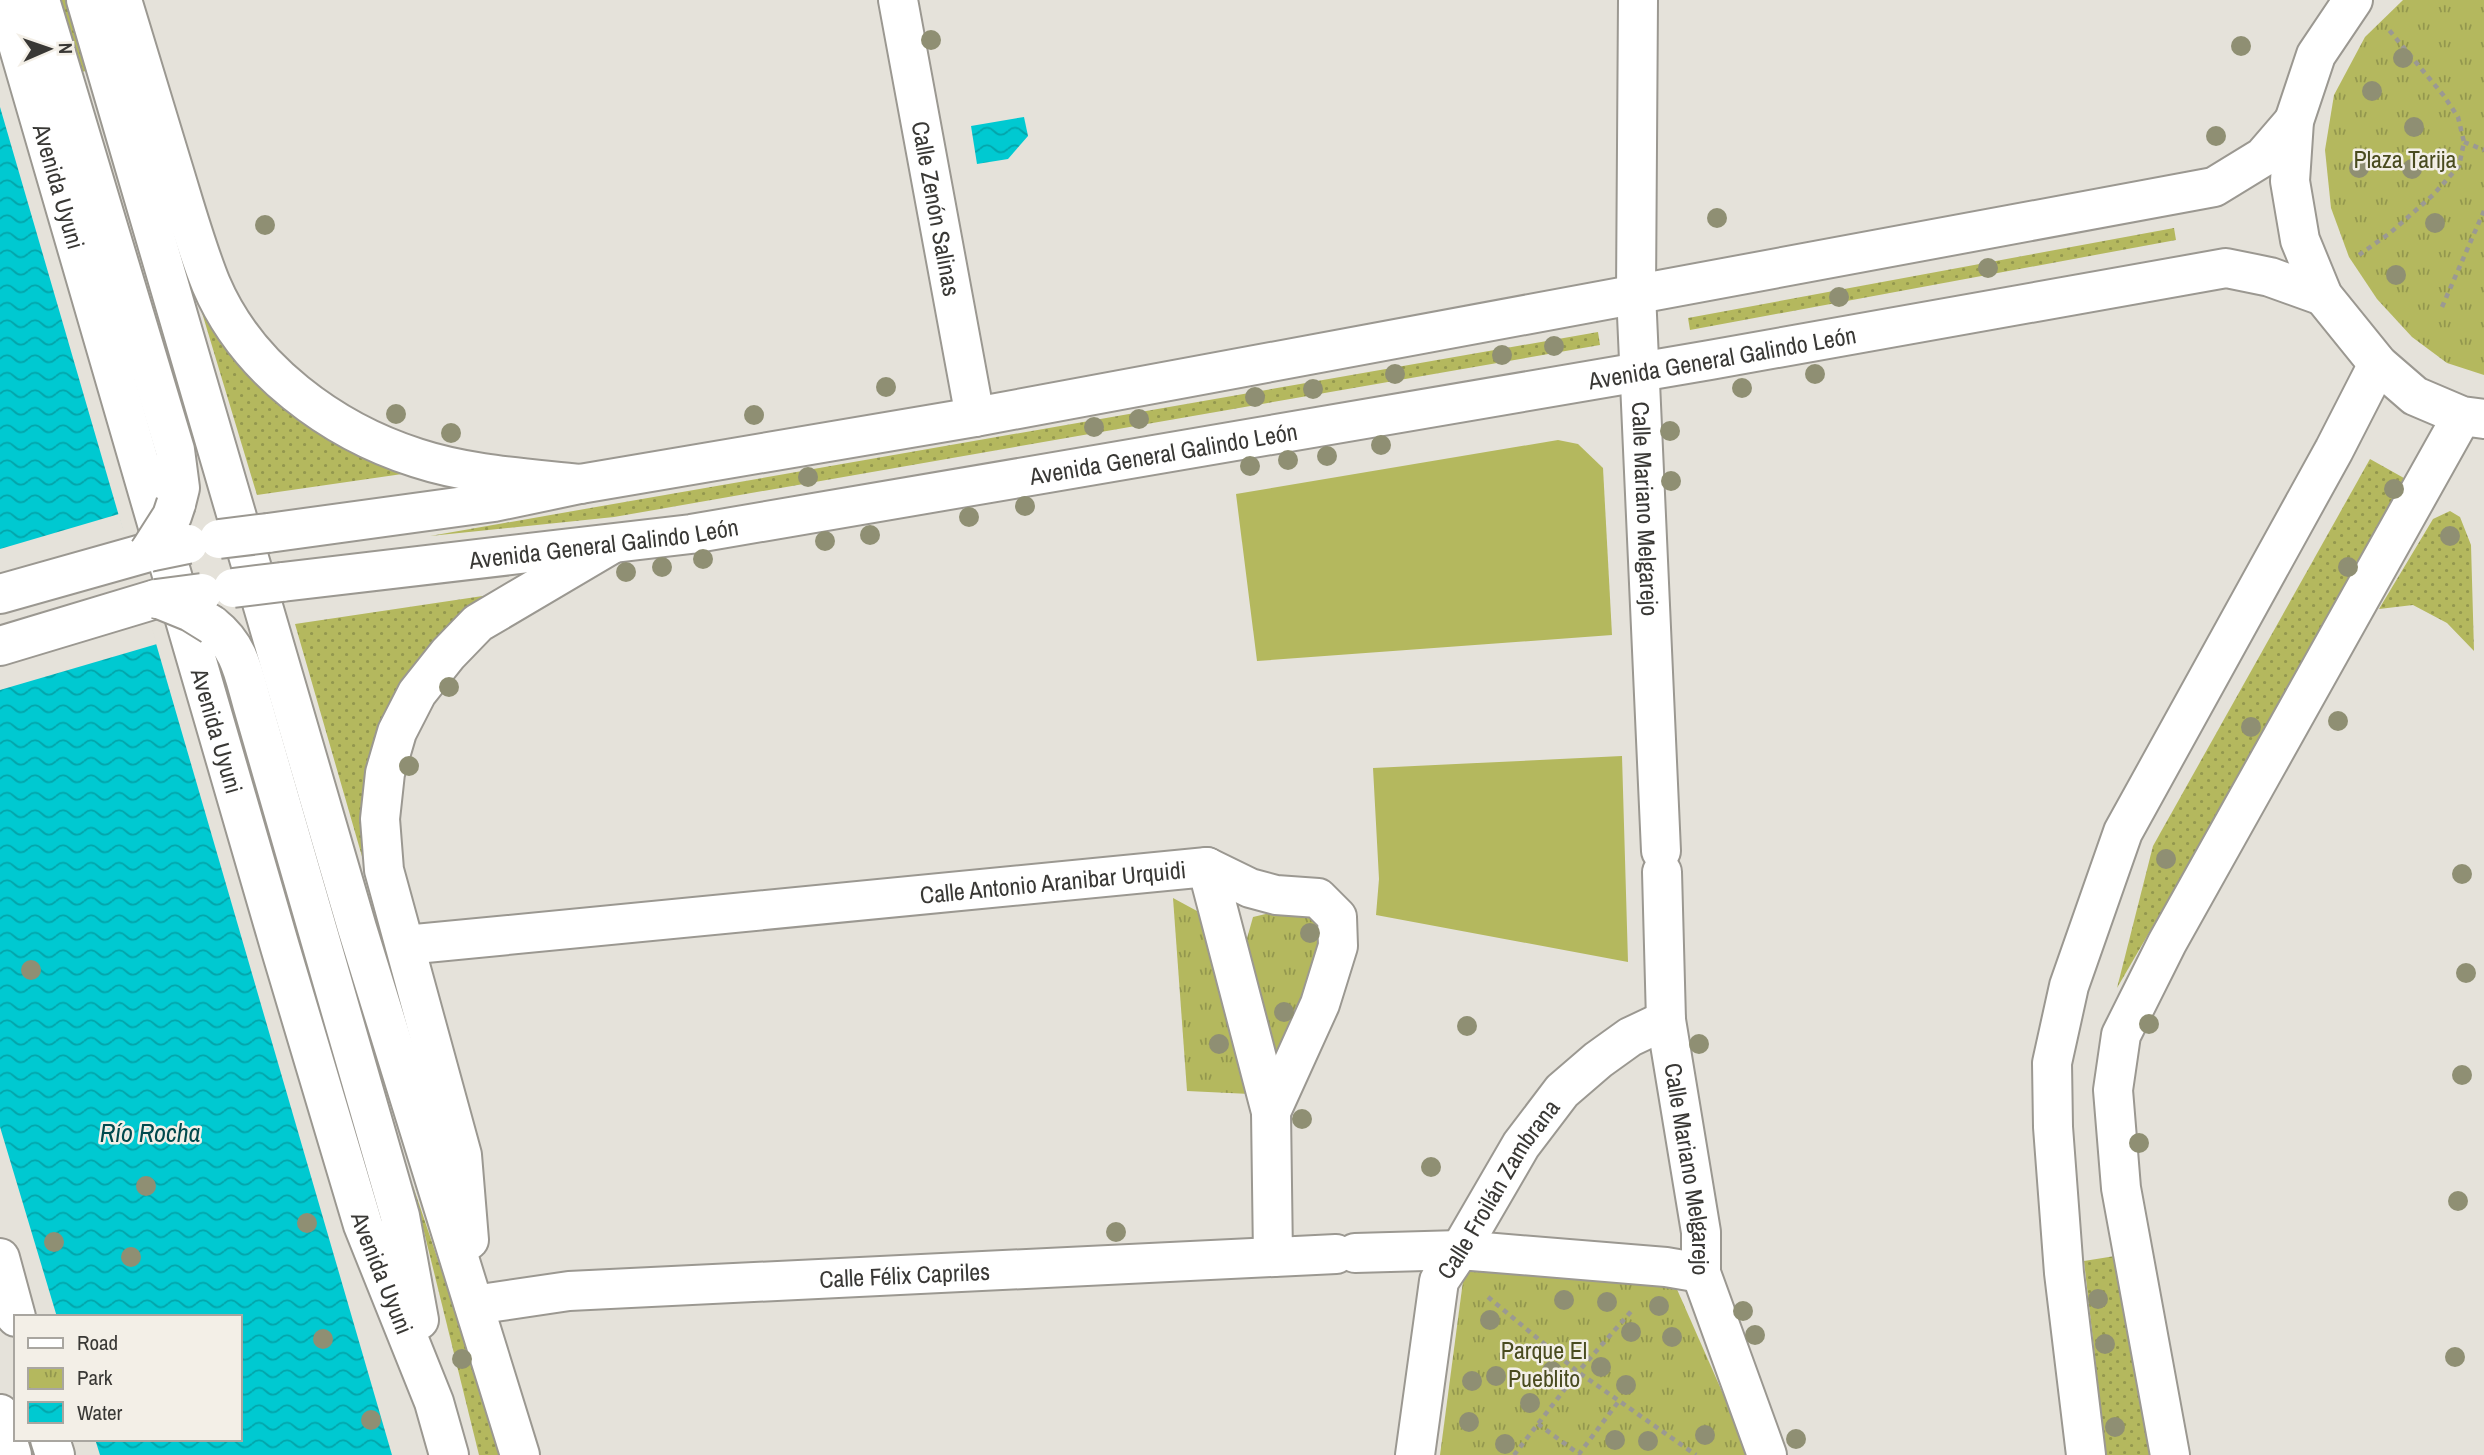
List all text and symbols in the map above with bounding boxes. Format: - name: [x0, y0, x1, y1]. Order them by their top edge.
- north arrow: [14, 14, 84, 84]
- text: N: [53, 42, 79, 54]
- street label: Calle Zenón Salinas: [905, 118, 968, 299]
- street label: Avenida Uyuni: [25, 119, 92, 253]
- park label: Plaza Tarija: [2354, 143, 2456, 175]
- street label: Avenida General Galindo León: [1585, 318, 1859, 397]
- street label: Calle Mariano Melgarejo: [1625, 401, 1666, 617]
- street label: Avenida General Galindo León: [1026, 415, 1300, 492]
- street label: Avenida General Galindo León: [466, 510, 741, 576]
- street label: Avenida Uyuni: [184, 664, 251, 797]
- street label: Calle Antonio Aranibar Urquidi: [918, 853, 1187, 911]
- street label: Calle Mariano Melgarejo: [1657, 1060, 1717, 1275]
- street label: Calle Froilán Zambrana: [1429, 1092, 1566, 1285]
- water label: Río Rocha: [100, 1115, 201, 1150]
- street label: Avenida Uyuni: [344, 1207, 421, 1339]
- street label: Calle Félix Capriles: [818, 1255, 991, 1295]
- legend: [14, 1315, 242, 1441]
- text: Road: [77, 1328, 118, 1357]
- park label: Parque El Pueblito: [1501, 1334, 1587, 1394]
- text: Park: [77, 1363, 113, 1392]
- text: Water: [77, 1398, 123, 1427]

